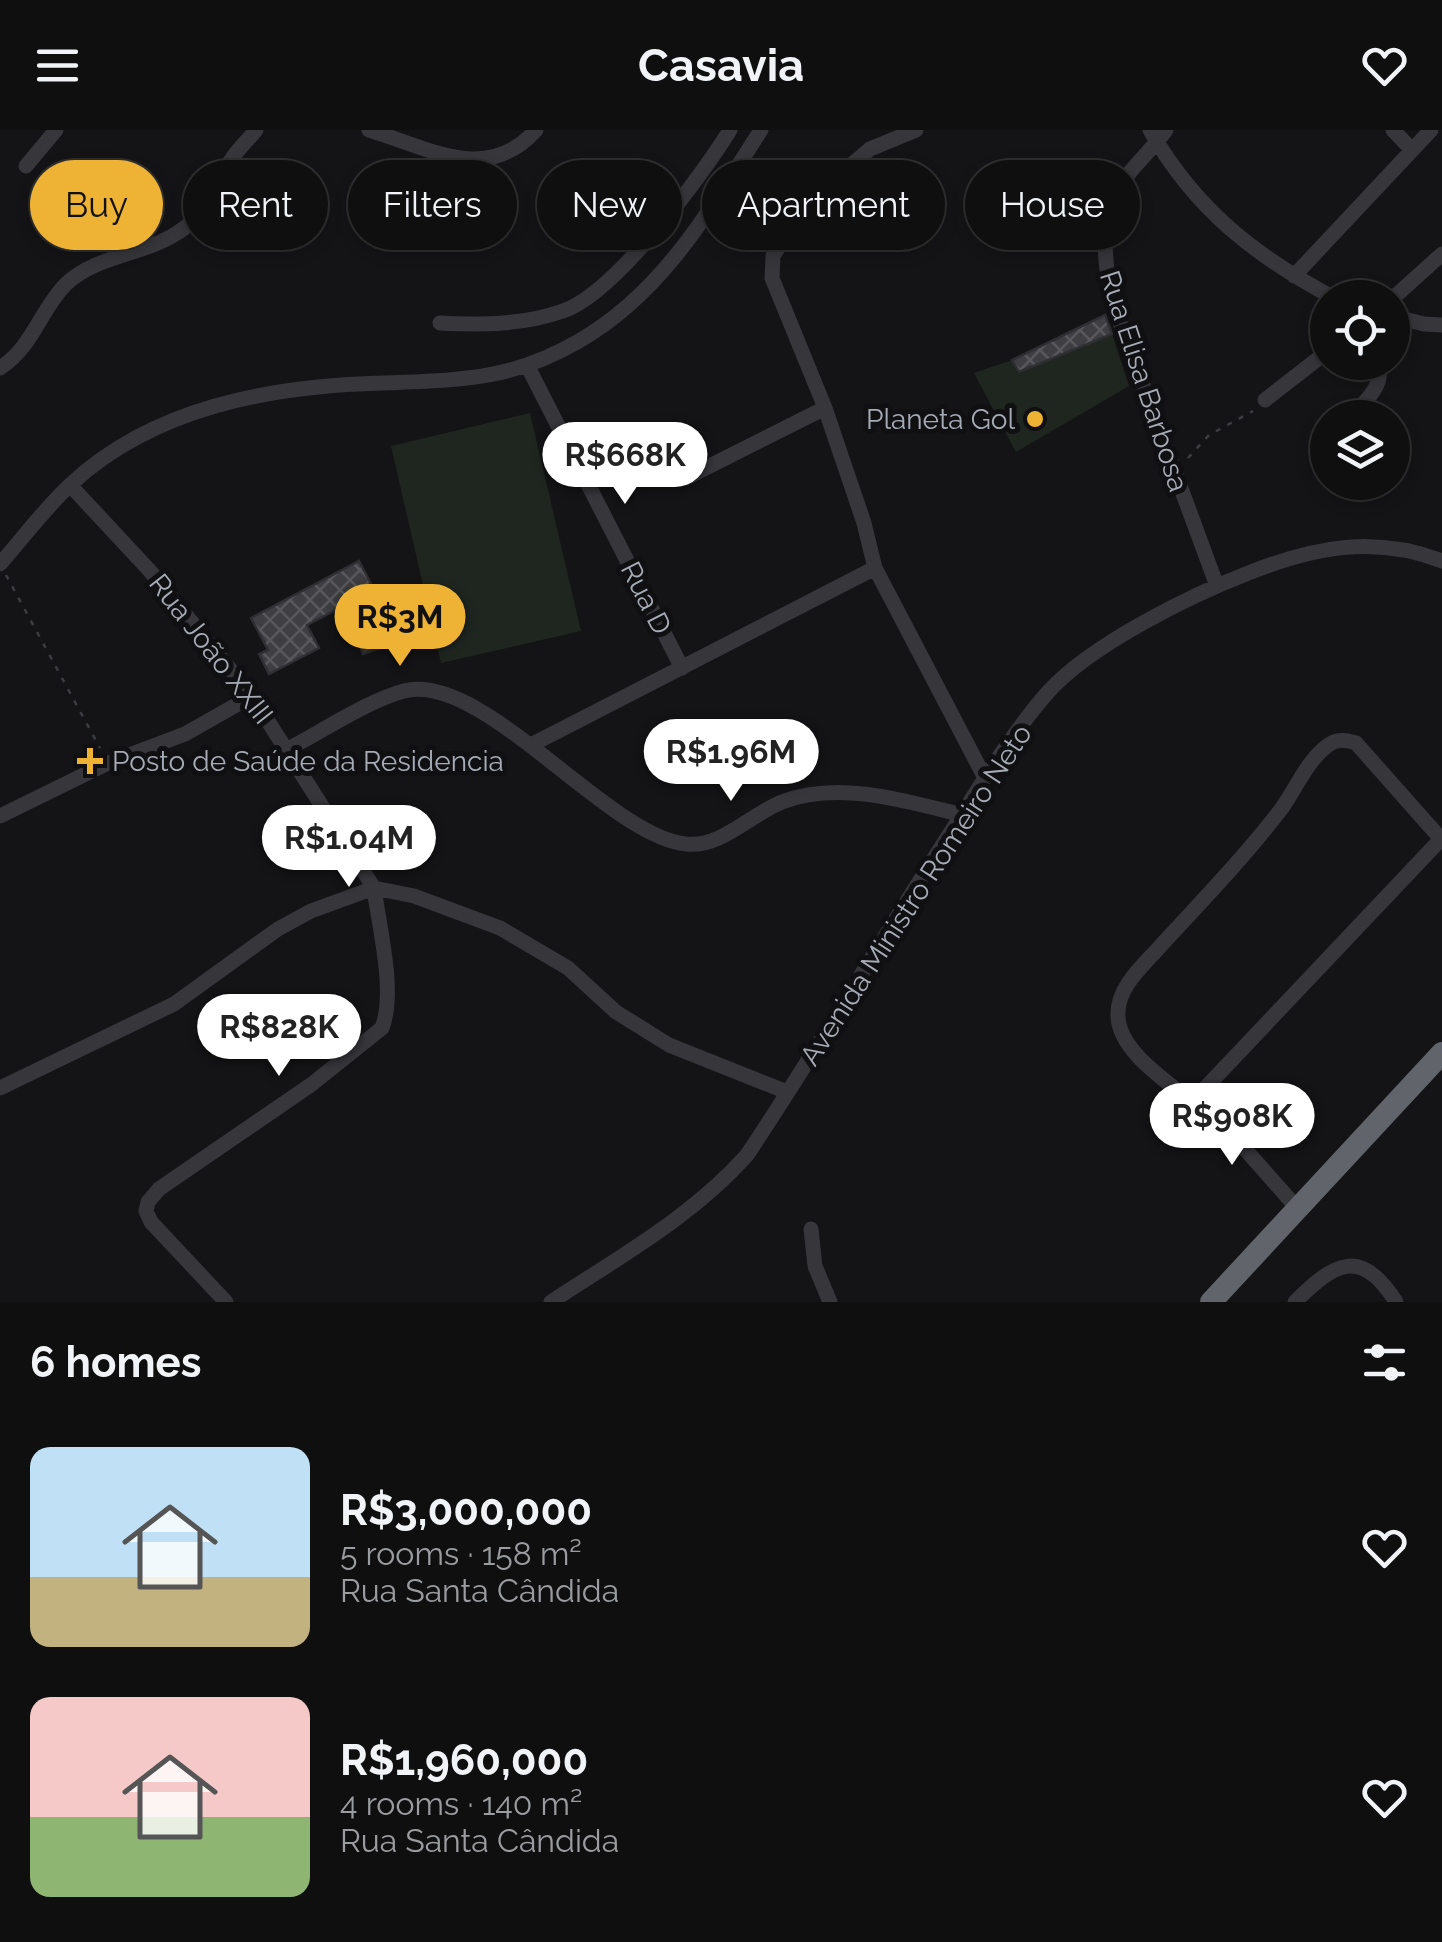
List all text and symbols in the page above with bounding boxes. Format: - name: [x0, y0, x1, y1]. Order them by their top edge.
- icon: menu: [30, 38, 85, 93]
- icon: heart: [1357, 38, 1412, 93]
- text: Casavia: [638, 39, 804, 92]
- chip: Buy: [30, 160, 163, 250]
- chip: Rent: [183, 160, 328, 250]
- chip: Filters: [348, 160, 517, 250]
- chip: New: [537, 160, 682, 250]
- chip: Apartment: [702, 160, 945, 250]
- chip: House: [965, 160, 1140, 250]
- street label: Rua Elisa Barbosa: [1093, 266, 1195, 496]
- map controls: [1310, 280, 1410, 500]
- button: locate: [1310, 280, 1410, 380]
- button: layers: [1310, 400, 1410, 500]
- place label: Planeta Gol: [866, 403, 1015, 436]
- marker: Planeta Gol: [1024, 408, 1046, 430]
- pin: R$668K: [544, 422, 706, 507]
- text: R$668K: [564, 436, 686, 473]
- street label: Rua D: [614, 556, 678, 640]
- street label: Rua João XXIII: [142, 567, 280, 731]
- pin: R$3M: [341, 584, 459, 669]
- text: R$3M: [357, 598, 443, 635]
- street label: Avenida Ministro Romeiro Neto: [793, 718, 1039, 1072]
- pin: R$1.96M: [639, 719, 823, 804]
- text: R$1.96M: [666, 733, 796, 770]
- place label: Posto de Saúde da Residencia: [112, 745, 504, 778]
- marker: Posto de Saúde da Residencia: [77, 748, 103, 774]
- pin: R$1.04M: [257, 805, 441, 890]
- text: R$1.04M: [284, 819, 414, 856]
- pin: R$828K: [198, 994, 360, 1079]
- text: R$828K: [219, 1008, 339, 1045]
- pin: R$908K: [1151, 1083, 1313, 1168]
- text: R$908K: [1172, 1097, 1292, 1134]
- icon: filters: [1357, 1335, 1412, 1390]
- text: 6 homes: [30, 1338, 201, 1387]
- text: R$3,000,000: [340, 1486, 592, 1535]
- icon: home: [110, 1487, 230, 1607]
- icon: heart: [1357, 1520, 1412, 1575]
- text: 5 rooms · 158 m²: [340, 1535, 582, 1572]
- text: Rua Santa Cândida: [340, 1572, 619, 1609]
- text: R$1,960,000: [340, 1736, 588, 1785]
- icon: home: [110, 1737, 230, 1857]
- icon: heart: [1357, 1770, 1412, 1825]
- text: 4 rooms · 140 m²: [340, 1785, 582, 1822]
- text: Rua Santa Cândida: [340, 1822, 619, 1859]

